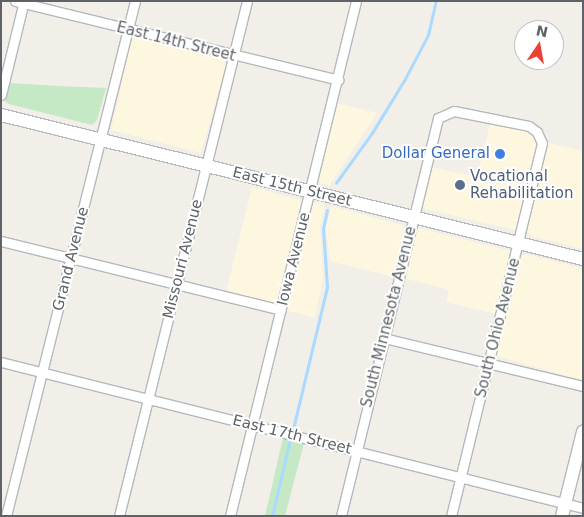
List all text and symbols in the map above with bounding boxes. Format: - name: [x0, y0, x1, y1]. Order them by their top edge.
- street label: East 14th Street: [115, 19, 237, 65]
- north arrow: [514, 20, 564, 70]
- text: N: [535, 22, 549, 40]
- place label: Dollar General: [382, 145, 490, 163]
- marker: Dollar General: [494, 148, 506, 160]
- street label: East 15th Street: [231, 164, 353, 210]
- place label: Vocational Rehabilitation: [470, 167, 574, 202]
- marker: Vocational Rehabilitation: [454, 179, 466, 191]
- street label: Missouri Avenue: [159, 198, 207, 320]
- street label: Grand Avenue: [49, 205, 93, 313]
- street label: Iowa Avenue: [274, 210, 314, 308]
- street label: South Minnesota Avenue: [358, 224, 420, 410]
- street label: South Ohio Avenue: [472, 256, 524, 400]
- street label: East 17th Street: [231, 412, 353, 458]

